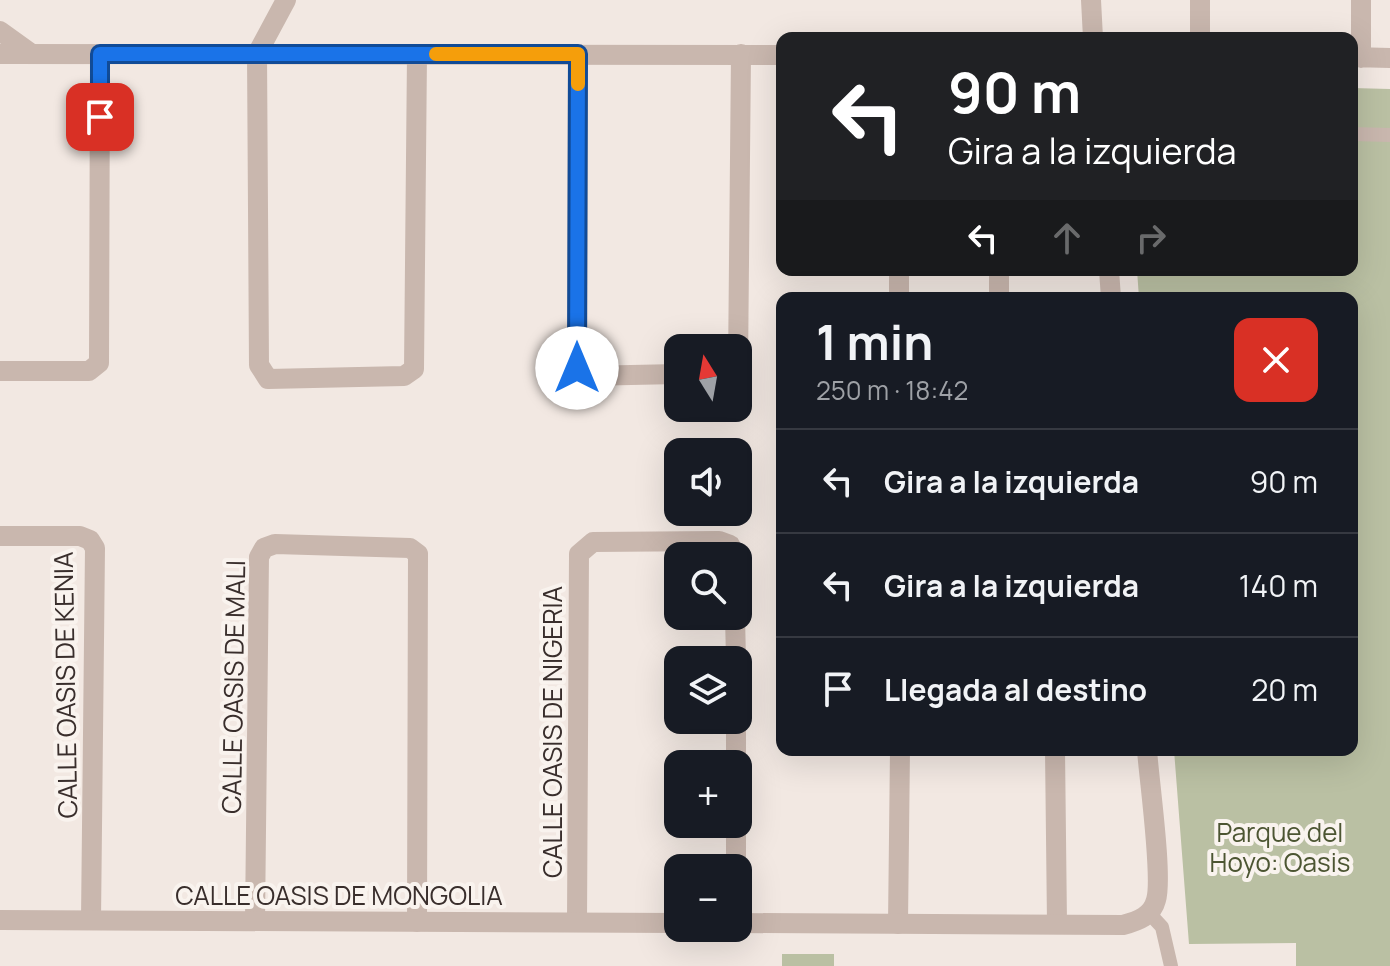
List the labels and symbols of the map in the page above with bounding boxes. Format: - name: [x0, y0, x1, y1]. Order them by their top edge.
- pin: [66, 83, 134, 151]
- position arrow: [535, 326, 619, 410]
- north arrow: [664, 334, 752, 422]
- street label: CALLE OASIS DE KENIA: [45, 551, 85, 819]
- street label: CALLE OASIS DE MALI: [213, 560, 253, 814]
- street label: CALLE OASIS DE NIGERIA: [534, 586, 570, 878]
- park label: Parque del Hoyo: Oasis: [1210, 814, 1350, 880]
- street label: CALLE OASIS DE MONGOLIA: [175, 877, 503, 913]

